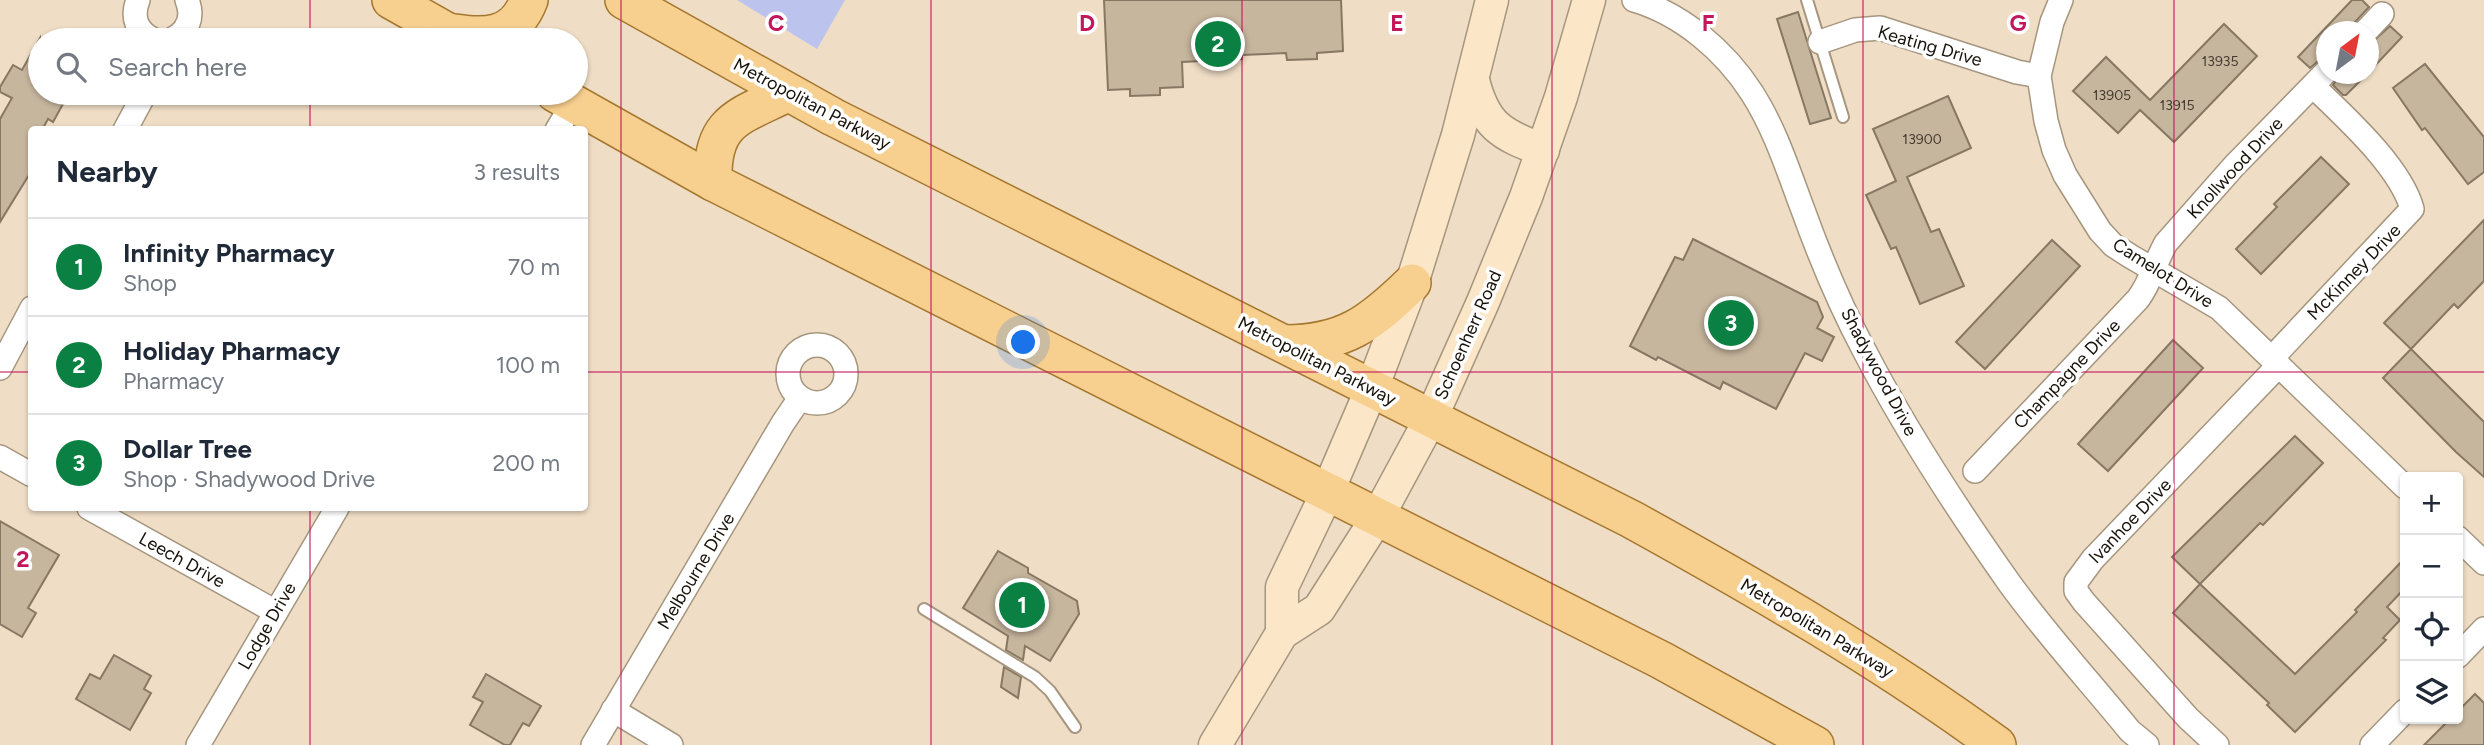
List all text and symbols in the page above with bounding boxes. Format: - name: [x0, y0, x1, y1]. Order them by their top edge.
- text: C: [768, 9, 785, 37]
- text: D: [1079, 9, 1095, 37]
- text: E: [1390, 9, 1404, 37]
- text: F: [1702, 9, 1715, 37]
- text: G: [2009, 9, 2027, 37]
- pin: 2: [1195, 18, 1241, 70]
- street label: Keating Drive: [1875, 21, 1985, 71]
- north arrow: [2316, 21, 2379, 84]
- search box: [28, 28, 588, 105]
- icon: search: [52, 48, 90, 86]
- text: Search here: [108, 51, 247, 83]
- street label: Metropolitan Parkway: [730, 53, 895, 155]
- house number: 13935: [2202, 53, 2239, 70]
- house number: 13905: [2093, 87, 2131, 104]
- house number: 13915: [2159, 97, 2195, 114]
- street label: Knollwood Drive: [2182, 113, 2288, 223]
- house number: 13900: [1902, 131, 1942, 148]
- text: Nearby: [56, 153, 158, 190]
- text: 3 results: [473, 158, 560, 186]
- street label: McKinney Drive: [2303, 219, 2406, 325]
- street label: Camelot Drive: [2109, 233, 2218, 313]
- text: Infinity Pharmacy: [123, 237, 335, 269]
- text: 1: [74, 253, 84, 281]
- text: 70 m: [508, 253, 560, 281]
- street label: Schoenherr Road: [1430, 267, 1506, 403]
- text: Shop: [123, 269, 177, 297]
- pin: 3: [1708, 297, 1754, 349]
- street label: Shadywood Drive: [1836, 304, 1922, 440]
- street label: Metropolitan Parkway: [1234, 312, 1400, 411]
- street label: Champagne Drive: [2009, 314, 2125, 433]
- your location: [1006, 325, 1040, 359]
- text: Holiday Pharmacy: [123, 335, 340, 367]
- text: 2: [72, 351, 86, 379]
- text: 100 m: [496, 351, 560, 379]
- text: Pharmacy: [123, 367, 224, 395]
- text: Dollar Tree: [123, 433, 252, 465]
- text: 3: [73, 449, 85, 477]
- text: 200 m: [492, 449, 560, 477]
- text: Shop · Shadywood Drive: [123, 465, 375, 493]
- map controls: [2400, 472, 2463, 724]
- button: +: [2400, 472, 2463, 535]
- street label: Ivanhoe Drive: [2084, 474, 2176, 568]
- street label: Melbourne Drive: [653, 509, 740, 633]
- street label: Leech Drive: [135, 527, 229, 593]
- button: −: [2400, 535, 2463, 598]
- text: 2: [16, 545, 30, 573]
- street label: Metropolitan Parkway: [1736, 574, 1898, 683]
- street label: Lodge Drive: [233, 578, 301, 673]
- pin: 1: [999, 579, 1045, 631]
- button: locate: [2400, 598, 2463, 661]
- button: layers: [2400, 661, 2463, 724]

